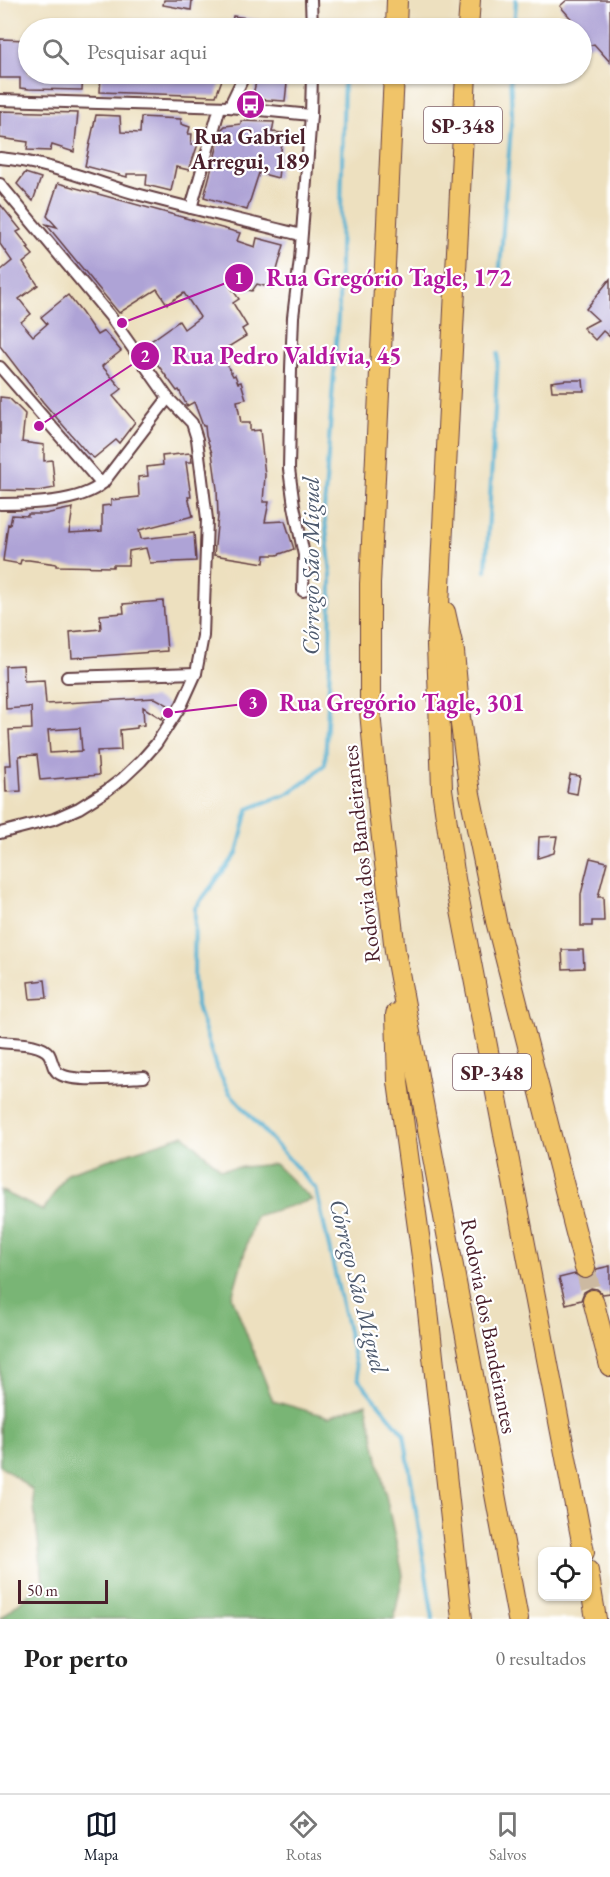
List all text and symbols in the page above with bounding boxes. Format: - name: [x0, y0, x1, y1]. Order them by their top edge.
- search box: [18, 18, 592, 84]
- icon: search: [39, 35, 72, 68]
- text: Pesquisar aqui: [87, 37, 207, 66]
- bus stop icon: Rua Gabriel Arregui, 189: [234, 88, 266, 120]
- road number: SP-348: [424, 107, 502, 143]
- place label: Rua Gabriel Arregui, 189: [190, 122, 309, 176]
- callout: Rua Gregório Tagle, 172: [224, 257, 524, 299]
- text: Rua Gregório Tagle, 172: [266, 262, 512, 294]
- text: 1: [234, 266, 244, 289]
- callout: Rua Pedro Valdívia, 45: [130, 335, 414, 377]
- text: Rua Pedro Valdívia, 45: [172, 340, 402, 371]
- text: 2: [140, 344, 150, 367]
- water label: Córrego São Miguel: [295, 476, 326, 655]
- callout: Rua Gregório Tagle, 301: [238, 682, 537, 724]
- text: Rua Gregório Tagle, 301: [279, 687, 525, 719]
- text: 3: [248, 691, 258, 714]
- street label: Rodovia dos Bandeirantes: [335, 744, 387, 964]
- road number: SP-348: [453, 1054, 531, 1090]
- water label: Córrego São Miguel: [322, 1196, 396, 1377]
- street label: Rodovia dos Bandeirantes: [454, 1216, 524, 1436]
- map controls: [538, 1547, 592, 1601]
- button: locate: [538, 1547, 592, 1601]
- scale bar: [18, 1577, 108, 1604]
- text: 50 m: [27, 1580, 58, 1601]
- text: Por perto: [24, 1641, 128, 1675]
- text: 0 resultados: [495, 1645, 586, 1671]
- tab: Mapa: [84, 1808, 119, 1865]
- tab: Rotas: [286, 1808, 322, 1865]
- tab: Salvos: [489, 1808, 526, 1865]

